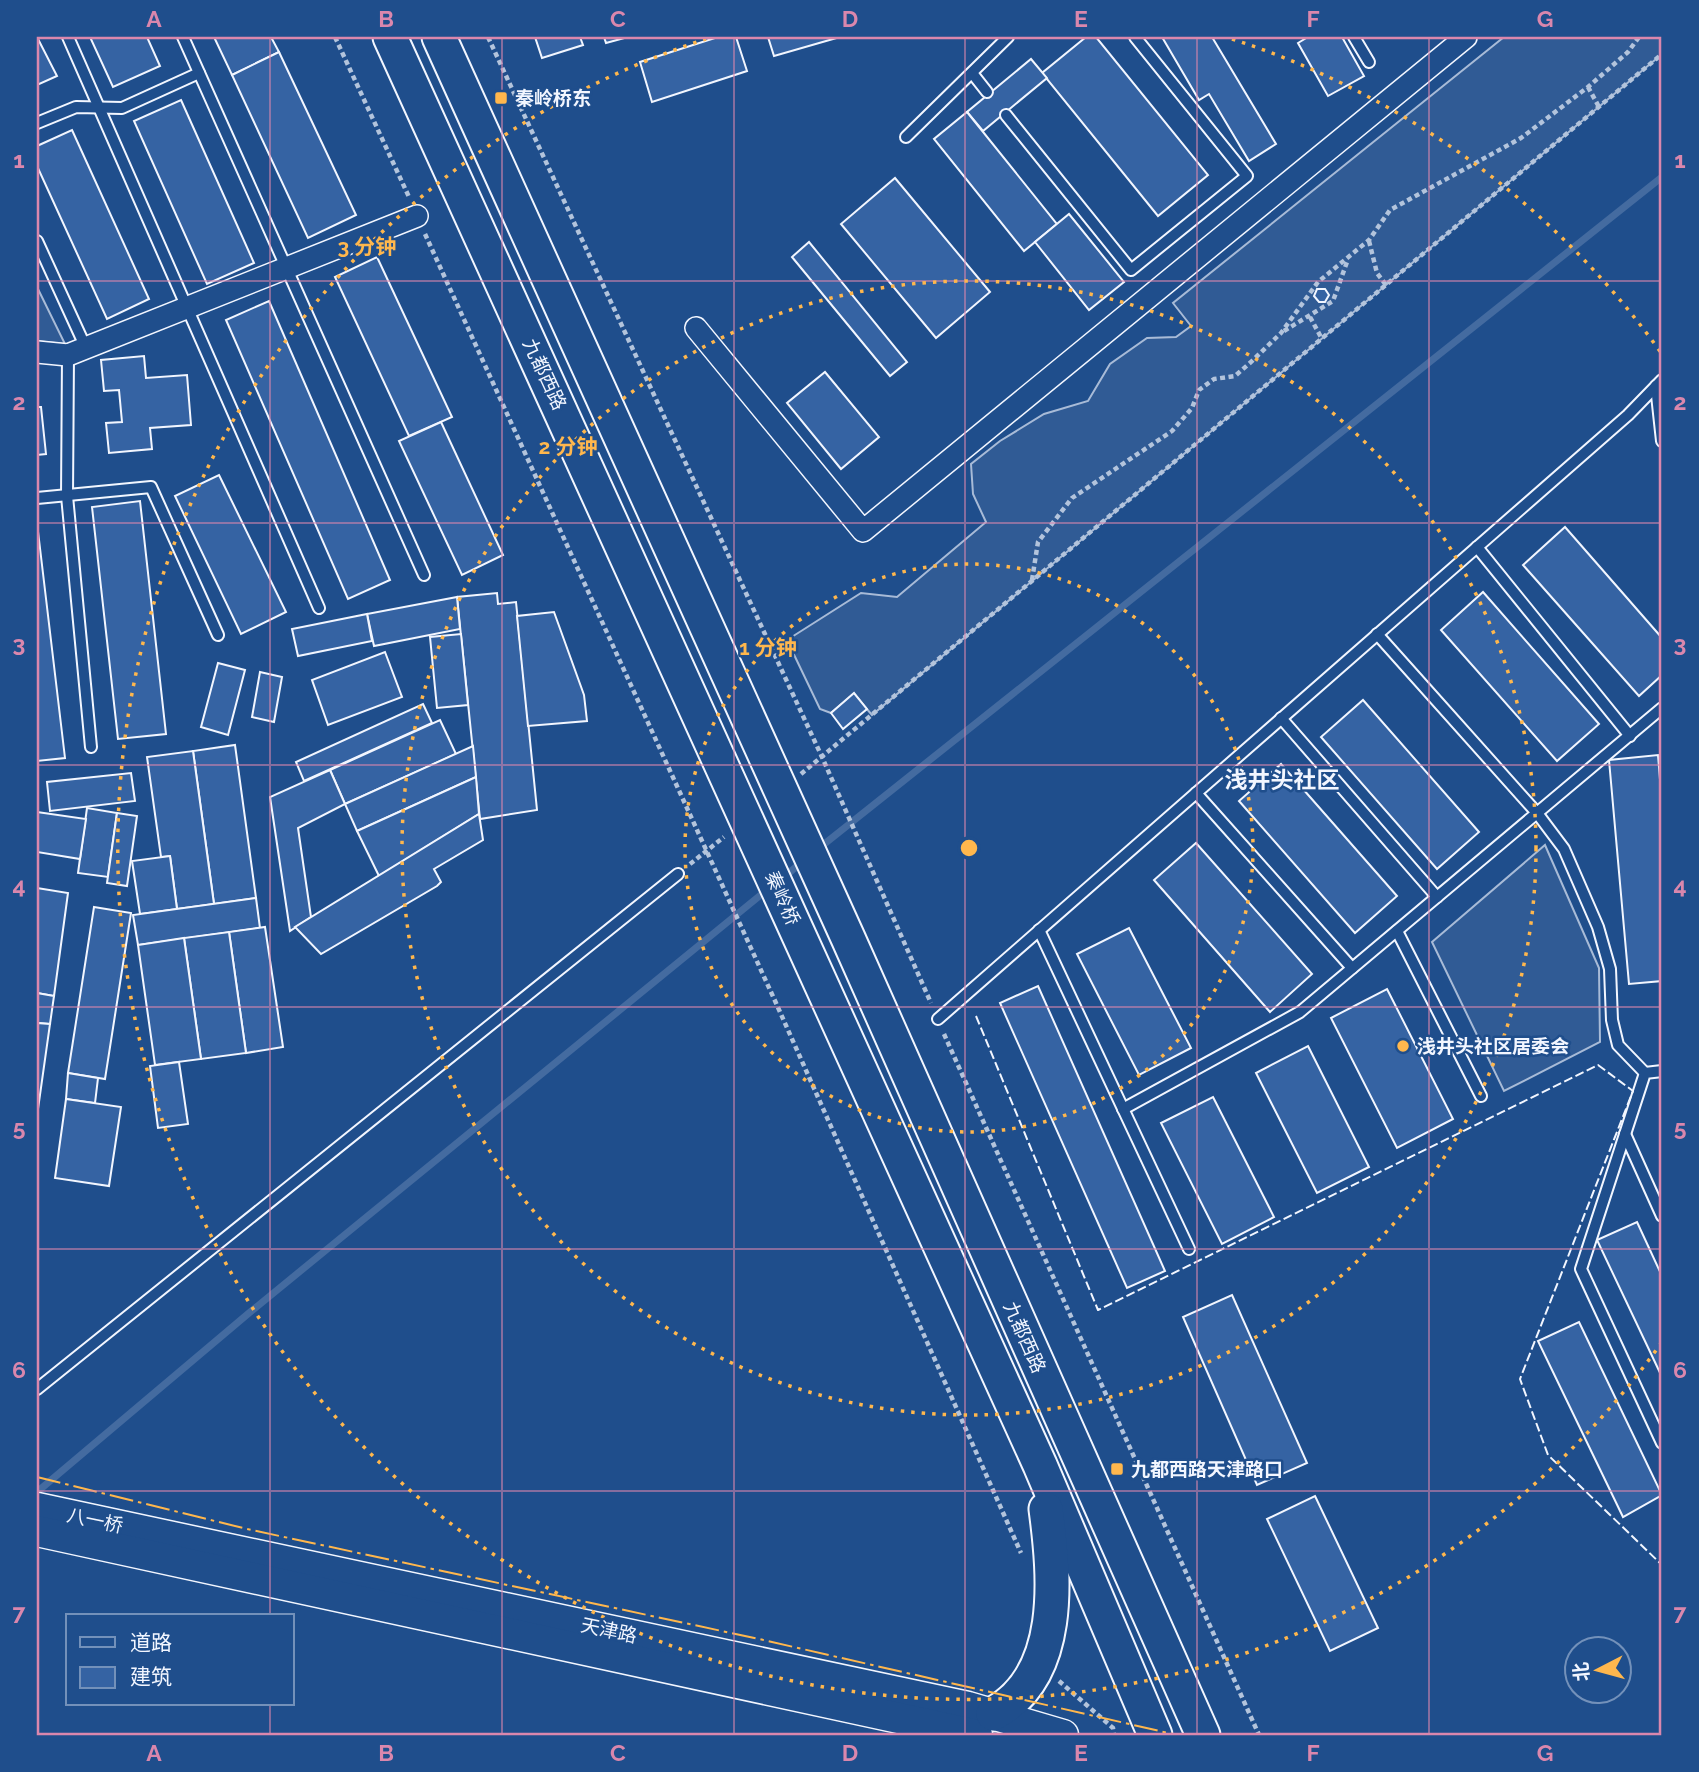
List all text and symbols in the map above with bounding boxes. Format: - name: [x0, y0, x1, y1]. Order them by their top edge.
- text: A: [146, 5, 162, 32]
- text: B: [378, 5, 394, 32]
- text: C: [610, 5, 626, 32]
- text: D: [842, 5, 858, 32]
- text: E: [1074, 5, 1088, 32]
- text: F: [1306, 5, 1320, 32]
- text: G: [1537, 5, 1553, 32]
- place label: 秦岭桥东: [515, 87, 591, 109]
- marker: 秦岭桥东: [493, 90, 509, 106]
- text: 1: [13, 146, 25, 173]
- text: 1: [1674, 146, 1686, 173]
- text: 3 分钟: [338, 234, 396, 259]
- street label: 九都西路: [519, 335, 571, 413]
- text: 2: [13, 388, 25, 415]
- text: 2: [1674, 388, 1686, 415]
- text: 2 分钟: [539, 434, 597, 459]
- text: 3: [13, 630, 25, 657]
- text: 3: [1674, 630, 1686, 657]
- text: 1 分钟: [739, 635, 797, 660]
- district label: 浅井头社区: [1225, 766, 1340, 793]
- centre of rings: [957, 836, 981, 860]
- street label: 秦岭桥: [761, 867, 805, 929]
- text: 4: [12, 872, 26, 899]
- text: 4: [1673, 872, 1687, 899]
- place label: 浅井头社区居委会: [1417, 1035, 1569, 1057]
- marker: 浅井头社区居委会: [1395, 1038, 1411, 1054]
- text: 5: [13, 1114, 26, 1141]
- text: 5: [1674, 1114, 1687, 1141]
- street label: 九都西路: [999, 1298, 1051, 1376]
- text: 6: [12, 1356, 26, 1383]
- text: 6: [1673, 1356, 1687, 1383]
- place label: 九都西路天津路口: [1131, 1458, 1283, 1480]
- marker: 九都西路天津路口: [1109, 1461, 1125, 1477]
- street label: 八一桥: [65, 1503, 125, 1537]
- text: 7: [13, 1598, 26, 1625]
- text: 7: [1674, 1598, 1687, 1625]
- street label: 天津路: [579, 1613, 639, 1647]
- legend: [66, 1614, 294, 1706]
- text: 道路: [130, 1630, 172, 1655]
- north arrow: [1562, 1636, 1632, 1706]
- text: 北: [1569, 1661, 1593, 1682]
- text: 建筑: [130, 1664, 172, 1689]
- text: A: [146, 1739, 162, 1766]
- text: B: [378, 1739, 394, 1766]
- text: C: [610, 1739, 626, 1766]
- text: D: [842, 1739, 858, 1766]
- text: E: [1074, 1739, 1088, 1766]
- text: F: [1306, 1739, 1320, 1766]
- text: G: [1537, 1739, 1553, 1766]

